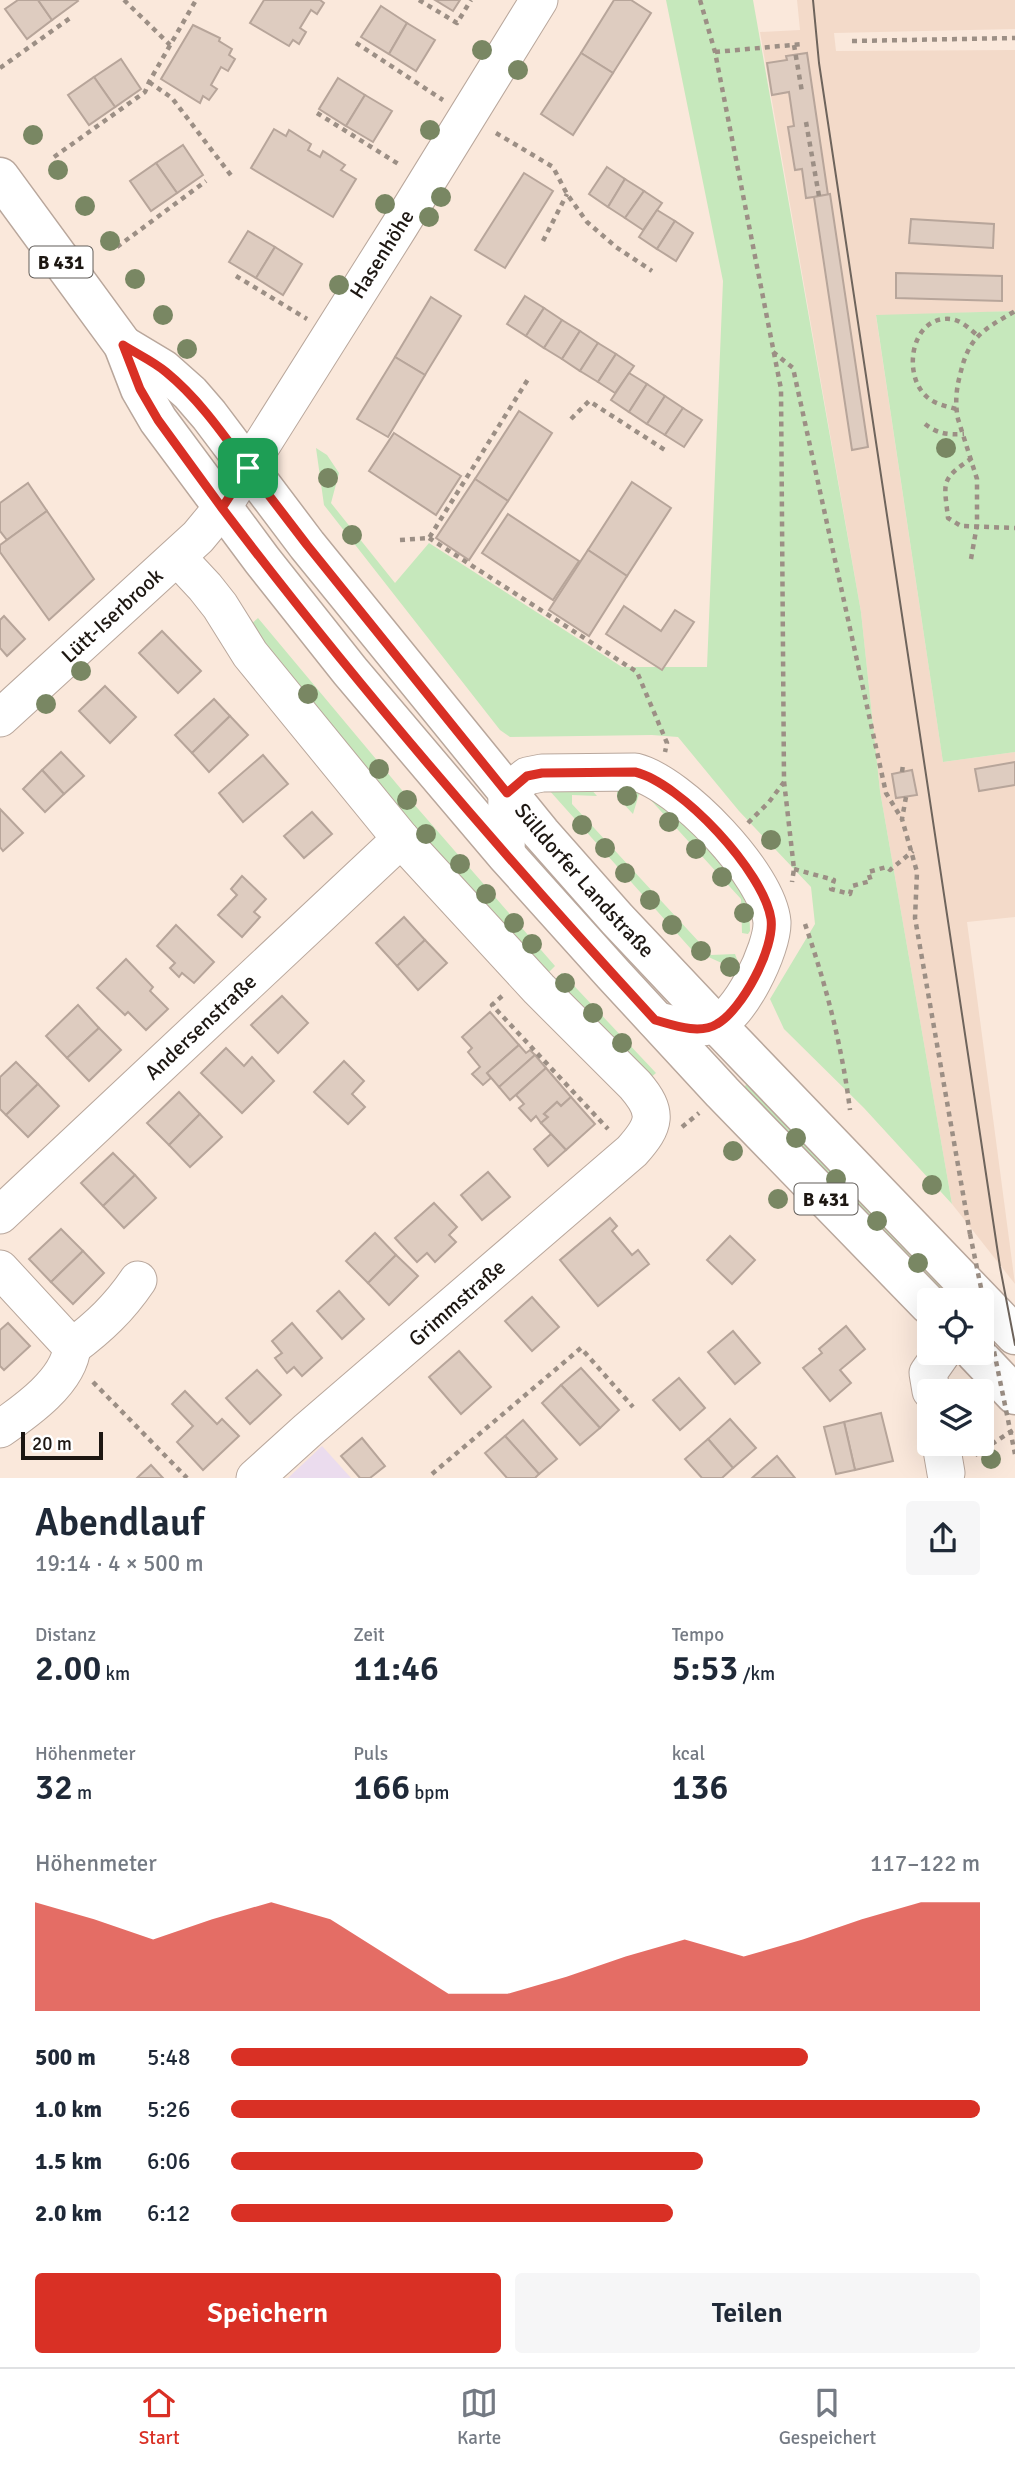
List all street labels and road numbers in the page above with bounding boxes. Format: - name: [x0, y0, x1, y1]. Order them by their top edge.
- street label: Hasenhöhe: [344, 205, 420, 303]
- road number: B 431: [29, 246, 92, 278]
- street label: Lütt-Iserbrook: [56, 562, 169, 668]
- street label: Sülldorfer Landstraße: [509, 798, 660, 963]
- street label: Andersenstraße: [139, 968, 262, 1085]
- road number: B 431: [794, 1184, 858, 1214]
- street label: Grimmstraße: [403, 1254, 511, 1352]

